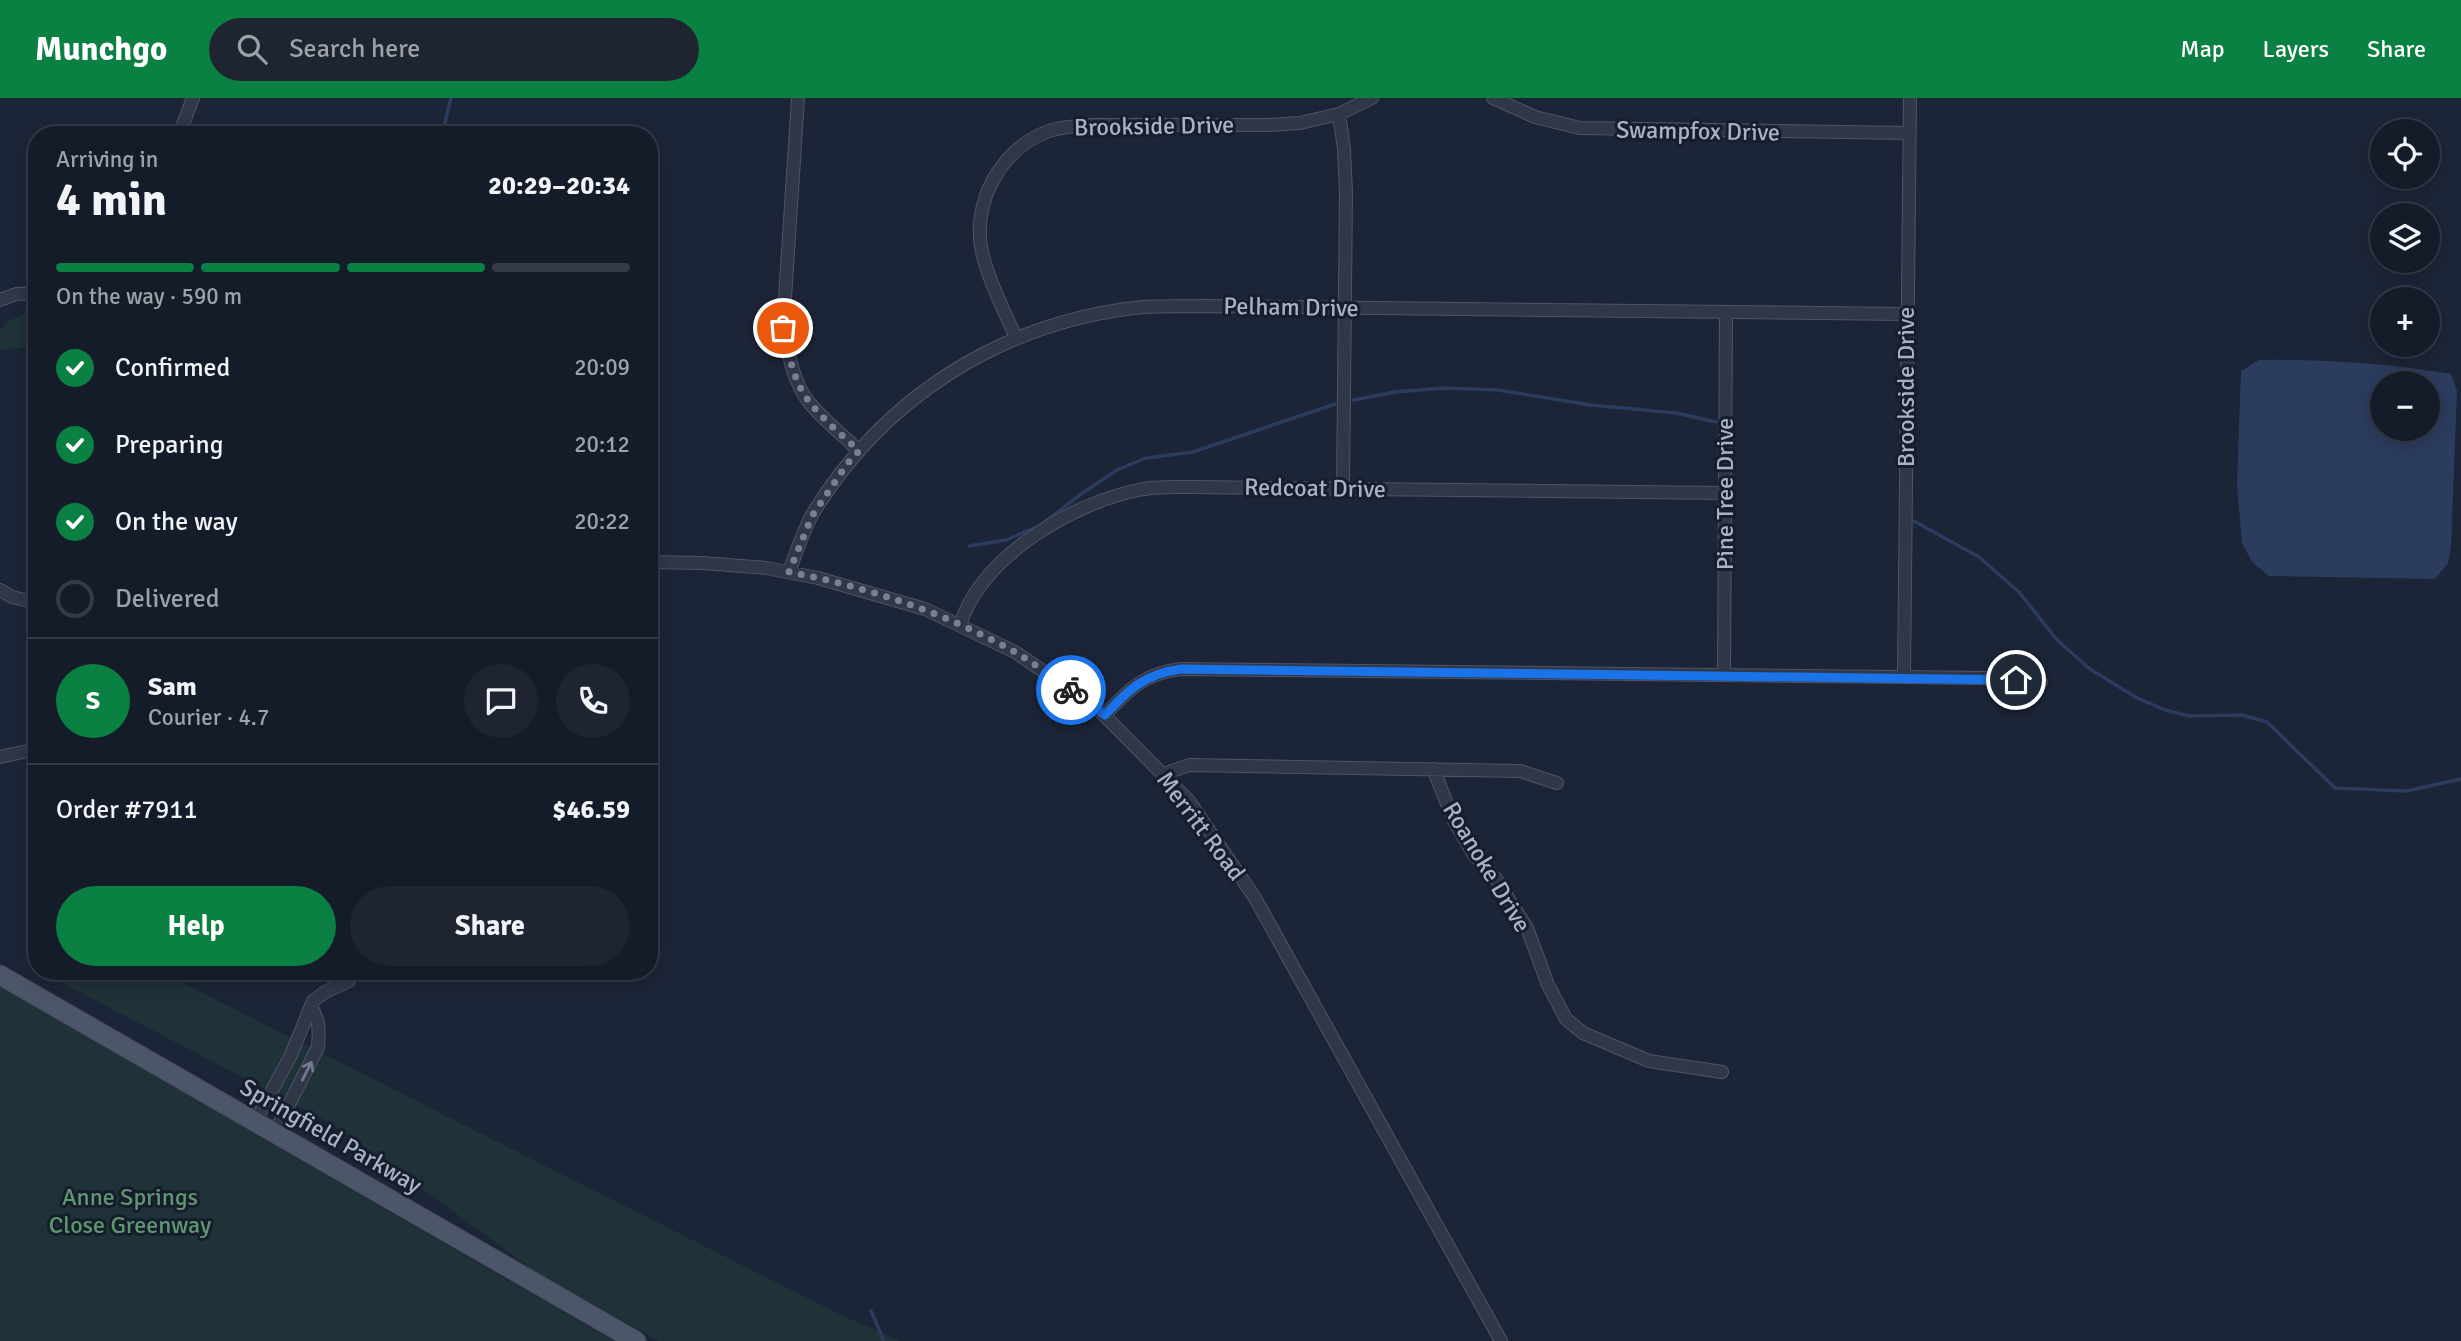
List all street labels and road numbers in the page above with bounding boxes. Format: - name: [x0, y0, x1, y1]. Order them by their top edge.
- street label: Brookside Drive: [1074, 110, 1234, 142]
- street label: Swampfox Drive: [1616, 115, 1780, 147]
- street label: Pelham Drive: [1223, 291, 1359, 323]
- street label: Brookside Drive: [1891, 307, 1921, 467]
- street label: Pine Tree Drive: [1710, 418, 1740, 570]
- street label: Redcoat Drive: [1244, 472, 1386, 504]
- street label: Merritt Road: [1150, 765, 1252, 887]
- street label: Roanoke Drive: [1436, 796, 1538, 938]
- street label: Springfield Parkway: [235, 1072, 427, 1200]

